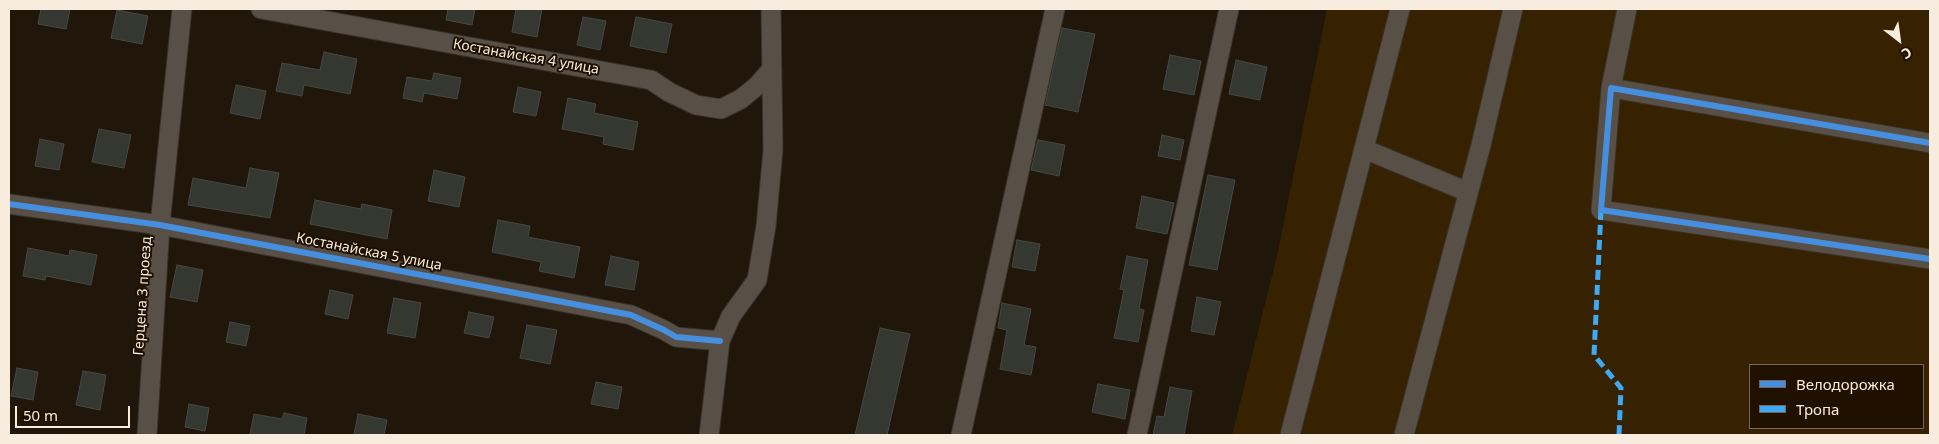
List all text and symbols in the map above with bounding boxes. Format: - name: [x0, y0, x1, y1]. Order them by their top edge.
- north arrow: [1874, 15, 1924, 65]
- street label: Костанайская 4 улица: [452, 36, 600, 78]
- text: С: [1898, 43, 1915, 64]
- street label: Костанайская 5 улица: [295, 230, 443, 274]
- street label: Герцена 3 проезд: [130, 236, 156, 356]
- legend: [1749, 364, 1924, 429]
- text: Велодорожка: [1796, 374, 1895, 394]
- scale bar: [18, 396, 132, 428]
- text: Тропа: [1796, 399, 1839, 419]
- text: 50 m: [23, 405, 58, 425]

